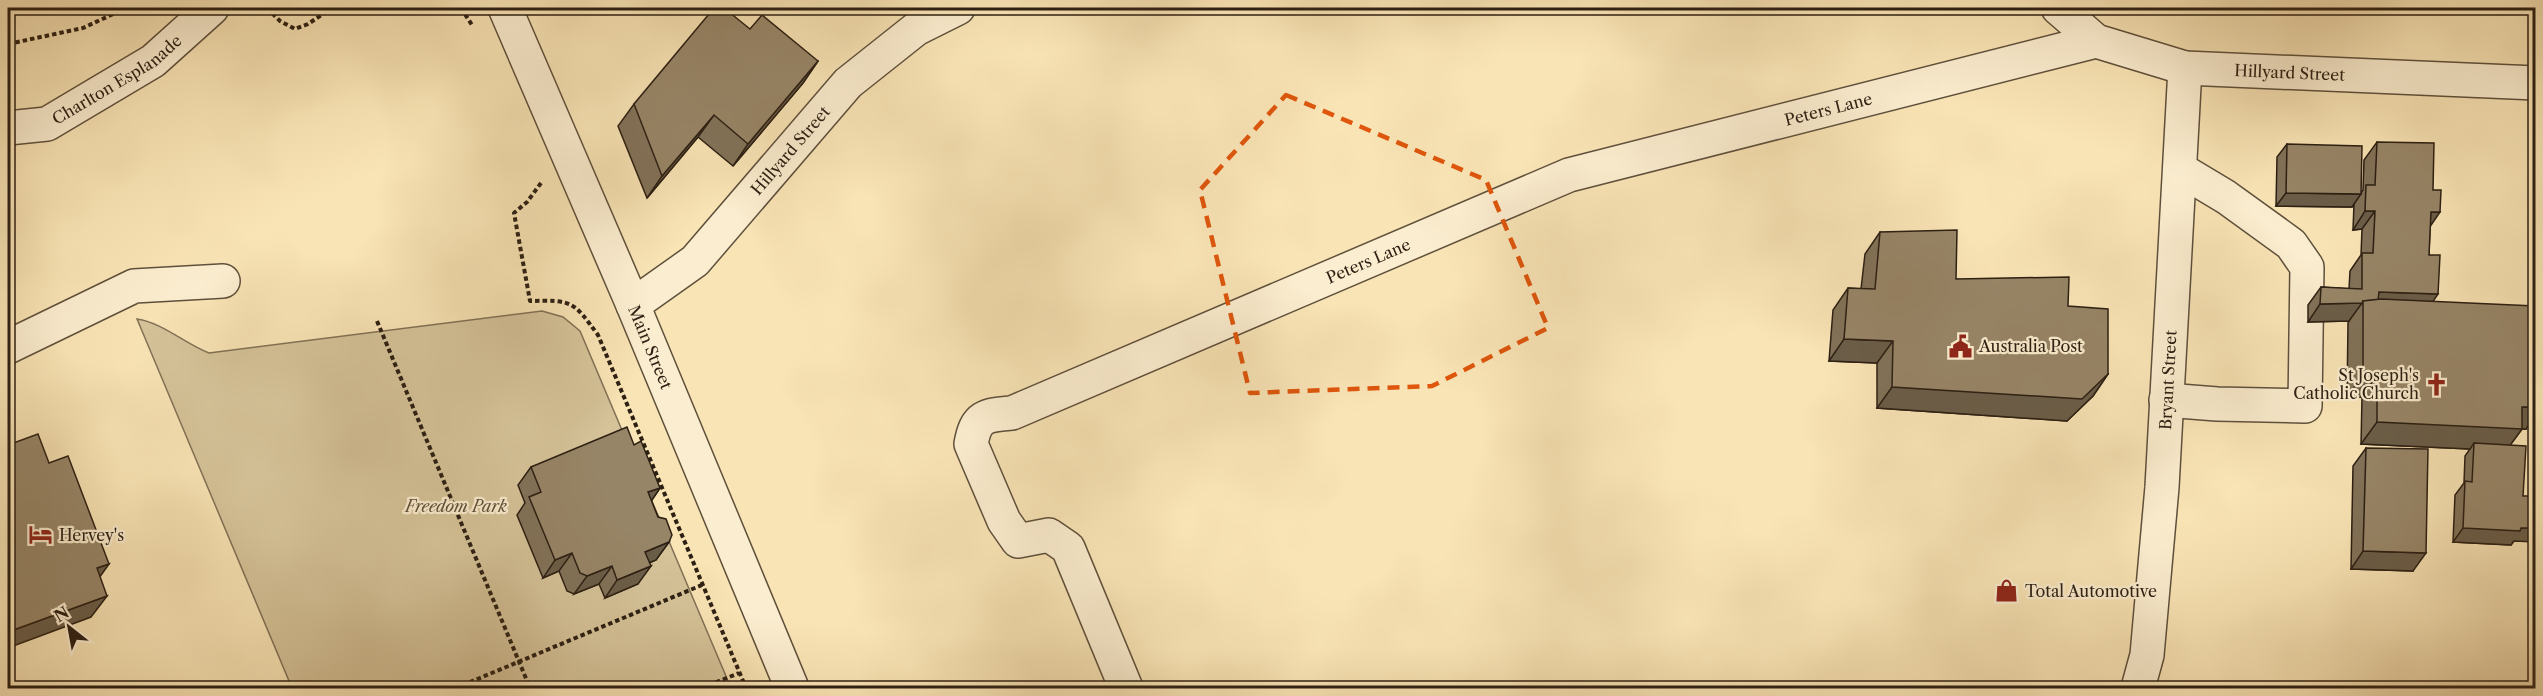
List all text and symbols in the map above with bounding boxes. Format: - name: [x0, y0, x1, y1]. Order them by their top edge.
- street label: Charlton Esplanade: [48, 30, 186, 129]
- street label: Hillyard Street: [2234, 60, 2346, 85]
- street label: Peters Lane: [1782, 88, 1874, 130]
- street label: Hillyard Street: [746, 101, 834, 199]
- street label: Peters Lane: [1323, 234, 1413, 288]
- street label: Main Street: [624, 302, 677, 392]
- street label: Bryant Street: [2155, 329, 2181, 431]
- public building icon: Australia Post: [1948, 333, 1974, 359]
- place label: Australia Post: [1978, 336, 2083, 356]
- place label: St Joseph's Catholic Church: [2293, 365, 2419, 403]
- church icon: St Joseph's Catholic Church: [2424, 371, 2450, 397]
- park label: Freedom Park: [403, 496, 507, 516]
- hotel icon: Hervey's: [28, 522, 54, 548]
- place label: Hervey's: [59, 525, 124, 545]
- shop icon: Total Automotive: [1994, 578, 2020, 604]
- place label: Total Automotive: [2025, 581, 2157, 601]
- north arrow: [39, 597, 99, 657]
- text: N: [50, 602, 72, 626]

